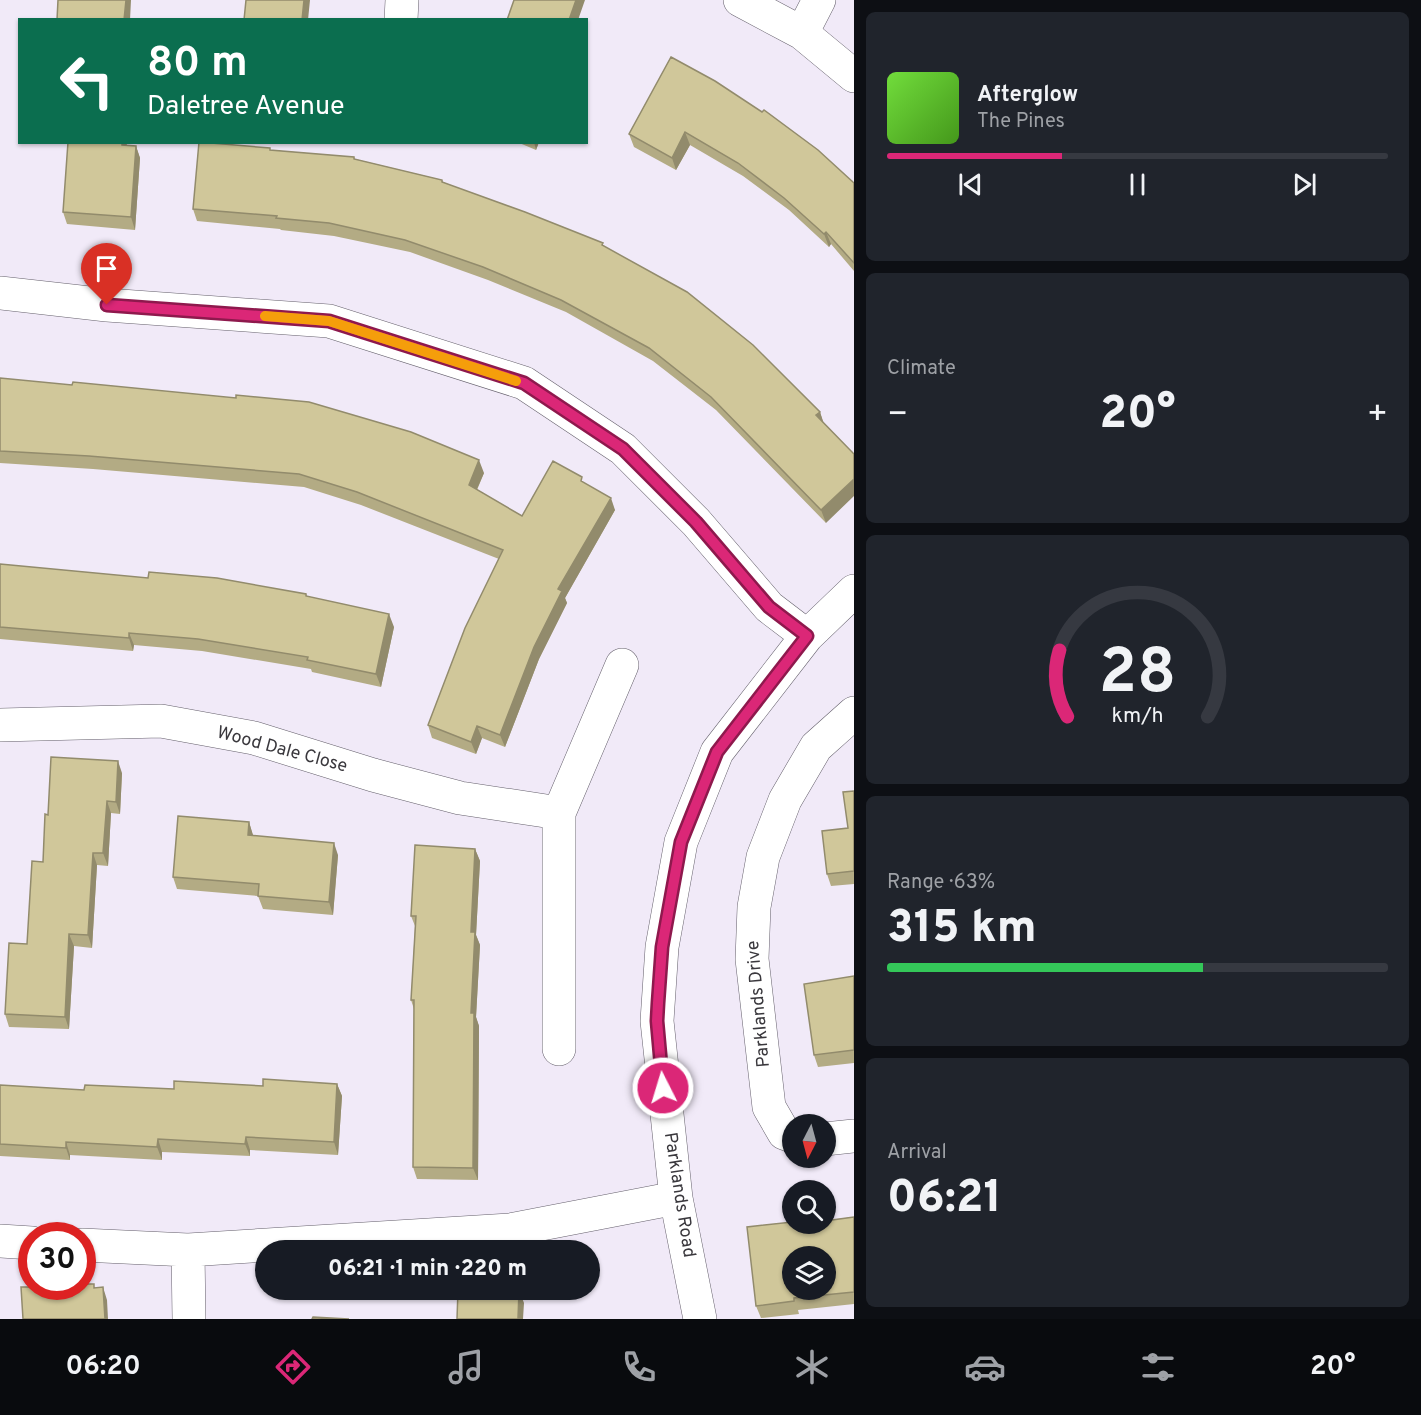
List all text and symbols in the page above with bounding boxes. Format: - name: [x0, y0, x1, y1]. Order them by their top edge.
- text: 80 m: [147, 38, 248, 91]
- icon: left: [48, 42, 126, 120]
- text: Afterglow: [977, 82, 1078, 109]
- text: Daletree Avenue: [147, 90, 344, 124]
- text: The Pines: [977, 109, 1065, 135]
- icon: previous: [954, 168, 987, 201]
- icon: pause: [1121, 168, 1154, 201]
- icon: next: [1288, 168, 1321, 201]
- pin: [81, 243, 132, 305]
- icon: arrive: [90, 252, 123, 285]
- text: Climate: [887, 356, 956, 382]
- text: 20°: [1099, 387, 1176, 444]
- text: −: [887, 395, 908, 437]
- text: +: [1367, 395, 1388, 437]
- text: 28: [1099, 636, 1176, 715]
- text: km/h: [1111, 703, 1164, 730]
- street label: Wood Dale Close: [214, 722, 350, 778]
- text: Range · 63%: [887, 870, 995, 896]
- text: 315 km: [887, 901, 1037, 958]
- street label: Parklands Drive: [742, 940, 776, 1068]
- position arrow: [631, 1056, 695, 1120]
- north arrow: [782, 1114, 836, 1168]
- map controls: [782, 1114, 836, 1300]
- street label: Parklands Road: [658, 1131, 700, 1259]
- text: Arrival: [887, 1140, 947, 1166]
- text: 06:21: [887, 1171, 1002, 1228]
- button: search: [782, 1180, 836, 1234]
- speed limit sign: 30: [18, 1222, 96, 1300]
- button: layers: [782, 1246, 836, 1300]
- text: 06:21 · 1 min · 220 m: [328, 1256, 527, 1283]
- icon: directions: [272, 1346, 314, 1388]
- icon: music: [445, 1346, 487, 1388]
- icon: phone: [618, 1346, 660, 1388]
- icon: climate: [791, 1346, 833, 1388]
- icon: car: [964, 1346, 1006, 1388]
- icon: filters: [1137, 1346, 1179, 1388]
- text: 06:20: [66, 1350, 141, 1384]
- text: 20°: [1310, 1350, 1355, 1384]

